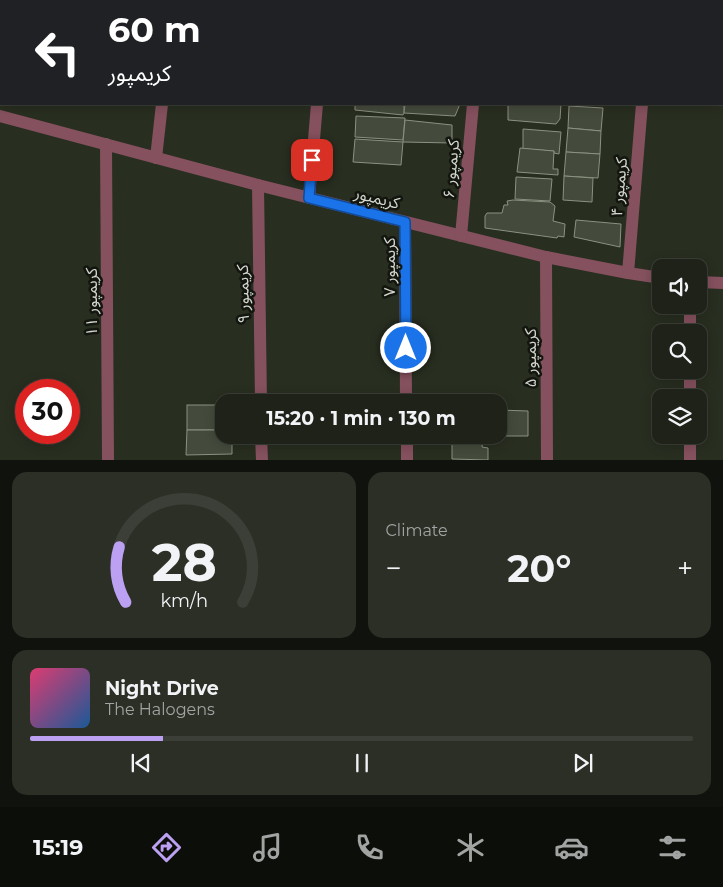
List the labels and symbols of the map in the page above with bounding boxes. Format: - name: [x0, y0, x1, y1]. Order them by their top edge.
- street label: کریمپور ۶: [439, 138, 464, 199]
- pin: [291, 139, 333, 181]
- street label: کریمپور ۴: [607, 156, 632, 217]
- street label: کریمپور: [351, 183, 402, 214]
- street label: کریمپور ۷: [380, 237, 400, 297]
- street label: کریمپور ۹: [233, 264, 254, 324]
- street label: کریمپور ۱۱: [82, 267, 102, 336]
- position arrow: [379, 321, 431, 373]
- street label: کریمپور ۵: [521, 328, 541, 388]
- speed limit sign: 30: [15, 379, 80, 444]

